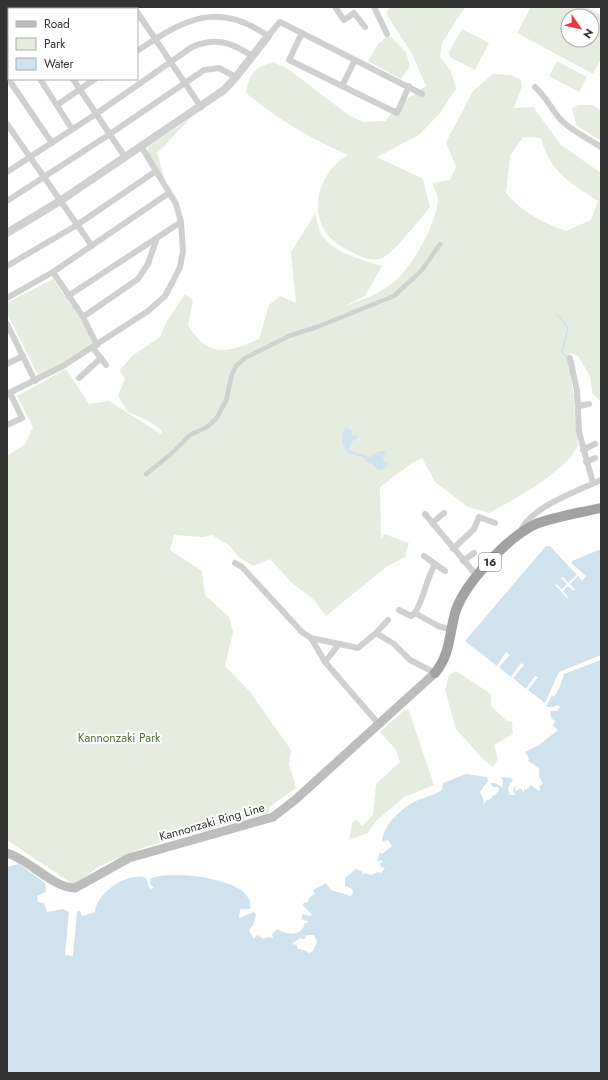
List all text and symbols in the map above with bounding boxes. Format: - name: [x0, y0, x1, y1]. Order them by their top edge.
- legend: [8, 8, 138, 80]
- north arrow: [560, 8, 600, 48]
- text: Road: [44, 15, 70, 33]
- text: N: [579, 25, 597, 42]
- text: Park: [44, 35, 66, 53]
- text: Water: [44, 55, 75, 73]
- road number: 16: [479, 553, 501, 571]
- park label: Kannonzaki Park: [78, 729, 161, 747]
- street label: Kannonzaki Ring Line: [157, 798, 267, 846]

